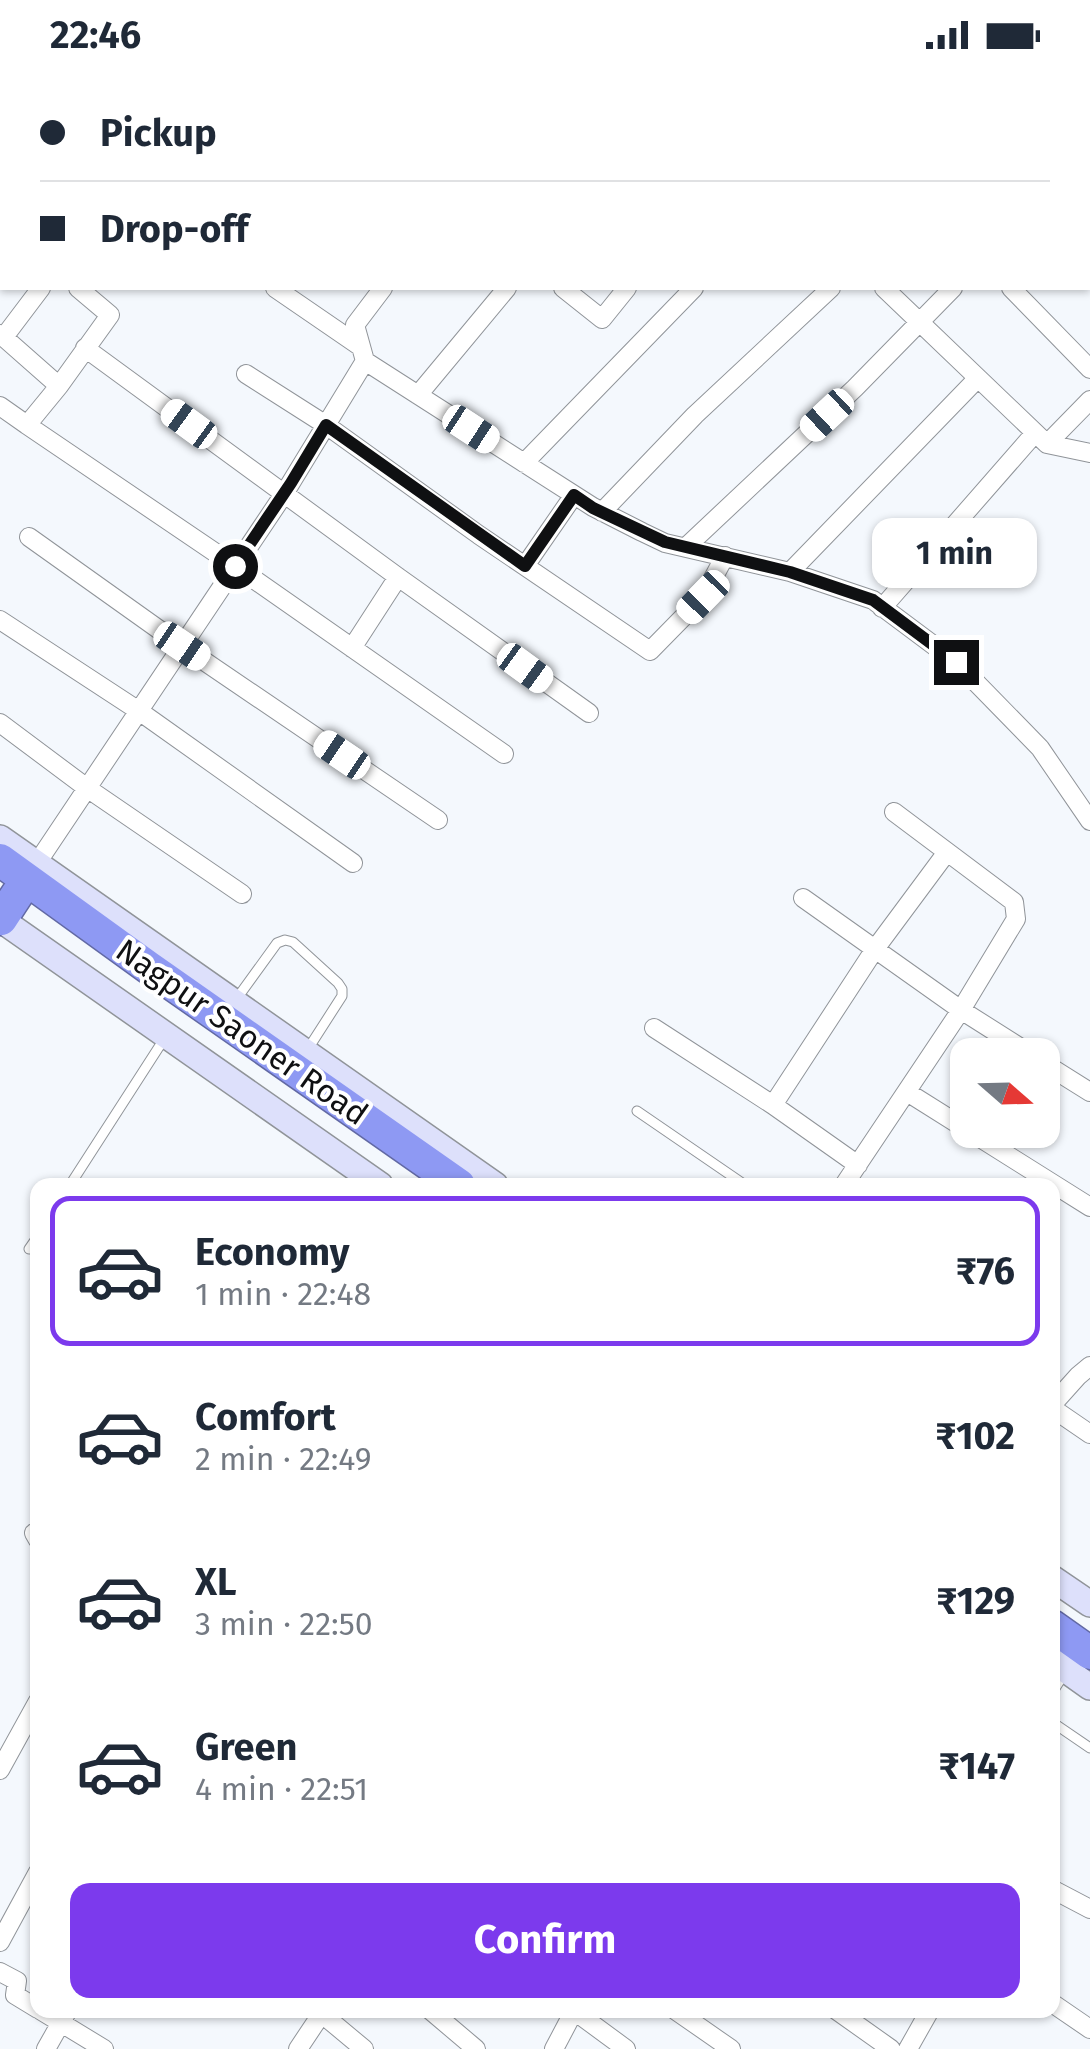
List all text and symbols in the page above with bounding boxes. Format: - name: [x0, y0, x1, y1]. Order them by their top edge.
- text: 22:46: [50, 12, 141, 58]
- text: Pickup: [100, 110, 217, 156]
- text: Drop-off: [100, 206, 248, 252]
- car: [795, 384, 859, 446]
- car: [156, 394, 222, 454]
- car: [438, 400, 504, 458]
- callout: 1 min: [874, 517, 1038, 587]
- text: 1 min: [916, 534, 993, 572]
- route start: [213, 544, 258, 589]
- car: [671, 565, 735, 629]
- car: [149, 617, 215, 675]
- car: [492, 638, 558, 698]
- route end: [934, 640, 979, 685]
- car: [309, 726, 375, 784]
- street label: Nagpur Saoner Road: [109, 931, 375, 1133]
- north arrow: [950, 1038, 1060, 1148]
- map controls: [950, 1038, 1060, 1148]
- icon: car: [75, 1226, 165, 1316]
- text: Economy: [195, 1229, 350, 1275]
- text: ₹76: [956, 1248, 1015, 1294]
- text: 1 min · 22:48: [195, 1275, 371, 1313]
- icon: car: [75, 1391, 165, 1481]
- text: Comfort: [195, 1394, 336, 1440]
- text: ₹102: [935, 1413, 1015, 1459]
- text: 2 min · 22:49: [195, 1440, 372, 1478]
- icon: car: [75, 1556, 165, 1646]
- text: XL: [195, 1559, 237, 1605]
- text: ₹129: [936, 1578, 1015, 1624]
- text: 3 min · 22:50: [195, 1605, 373, 1643]
- icon: car: [75, 1721, 165, 1811]
- text: Green: [195, 1724, 298, 1770]
- text: ₹147: [939, 1743, 1015, 1789]
- text: 4 min · 22:51: [195, 1770, 368, 1808]
- button: Confirm: [70, 1883, 1020, 1998]

